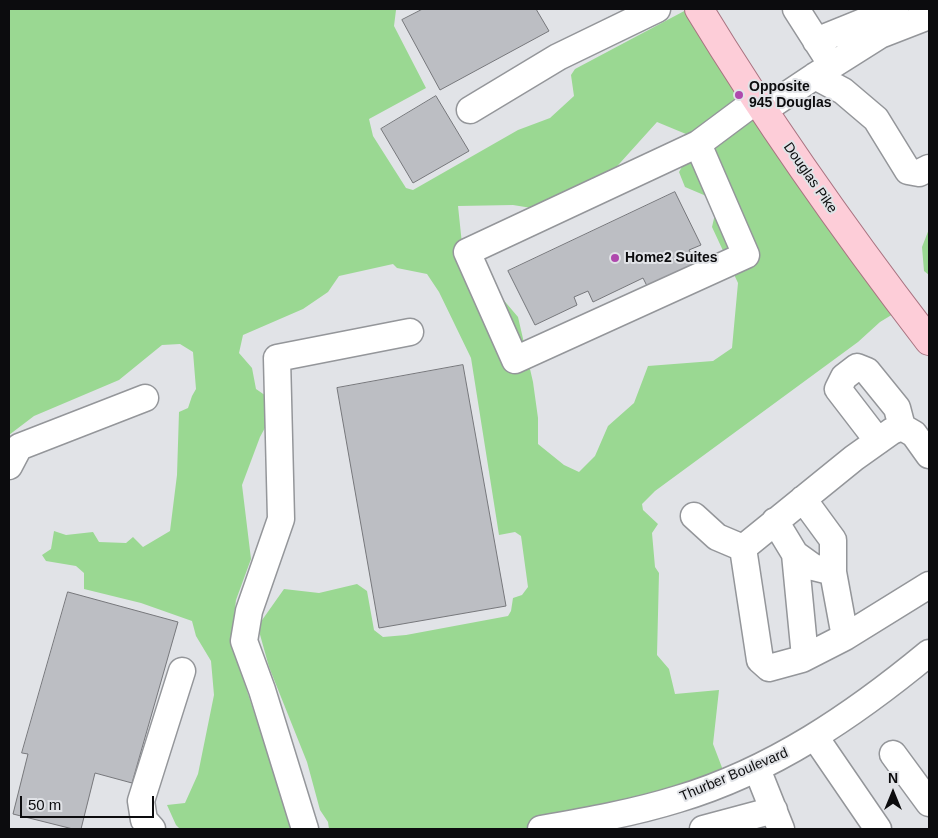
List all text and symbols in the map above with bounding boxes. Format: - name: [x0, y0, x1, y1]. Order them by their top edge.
- place label: Opposite 945 Douglas: [749, 79, 831, 111]
- marker: Opposite 945 Douglas: [733, 89, 745, 101]
- street label: Douglas Pike: [779, 139, 841, 217]
- place label: Home2 Suites: [625, 250, 718, 266]
- marker: Home2 Suites: [609, 252, 621, 264]
- street label: Thurber Boulevard: [677, 745, 791, 805]
- north arrow: [868, 768, 918, 818]
- text: N: [888, 770, 898, 786]
- scale bar: [22, 786, 156, 818]
- text: 50 m: [28, 796, 61, 813]

